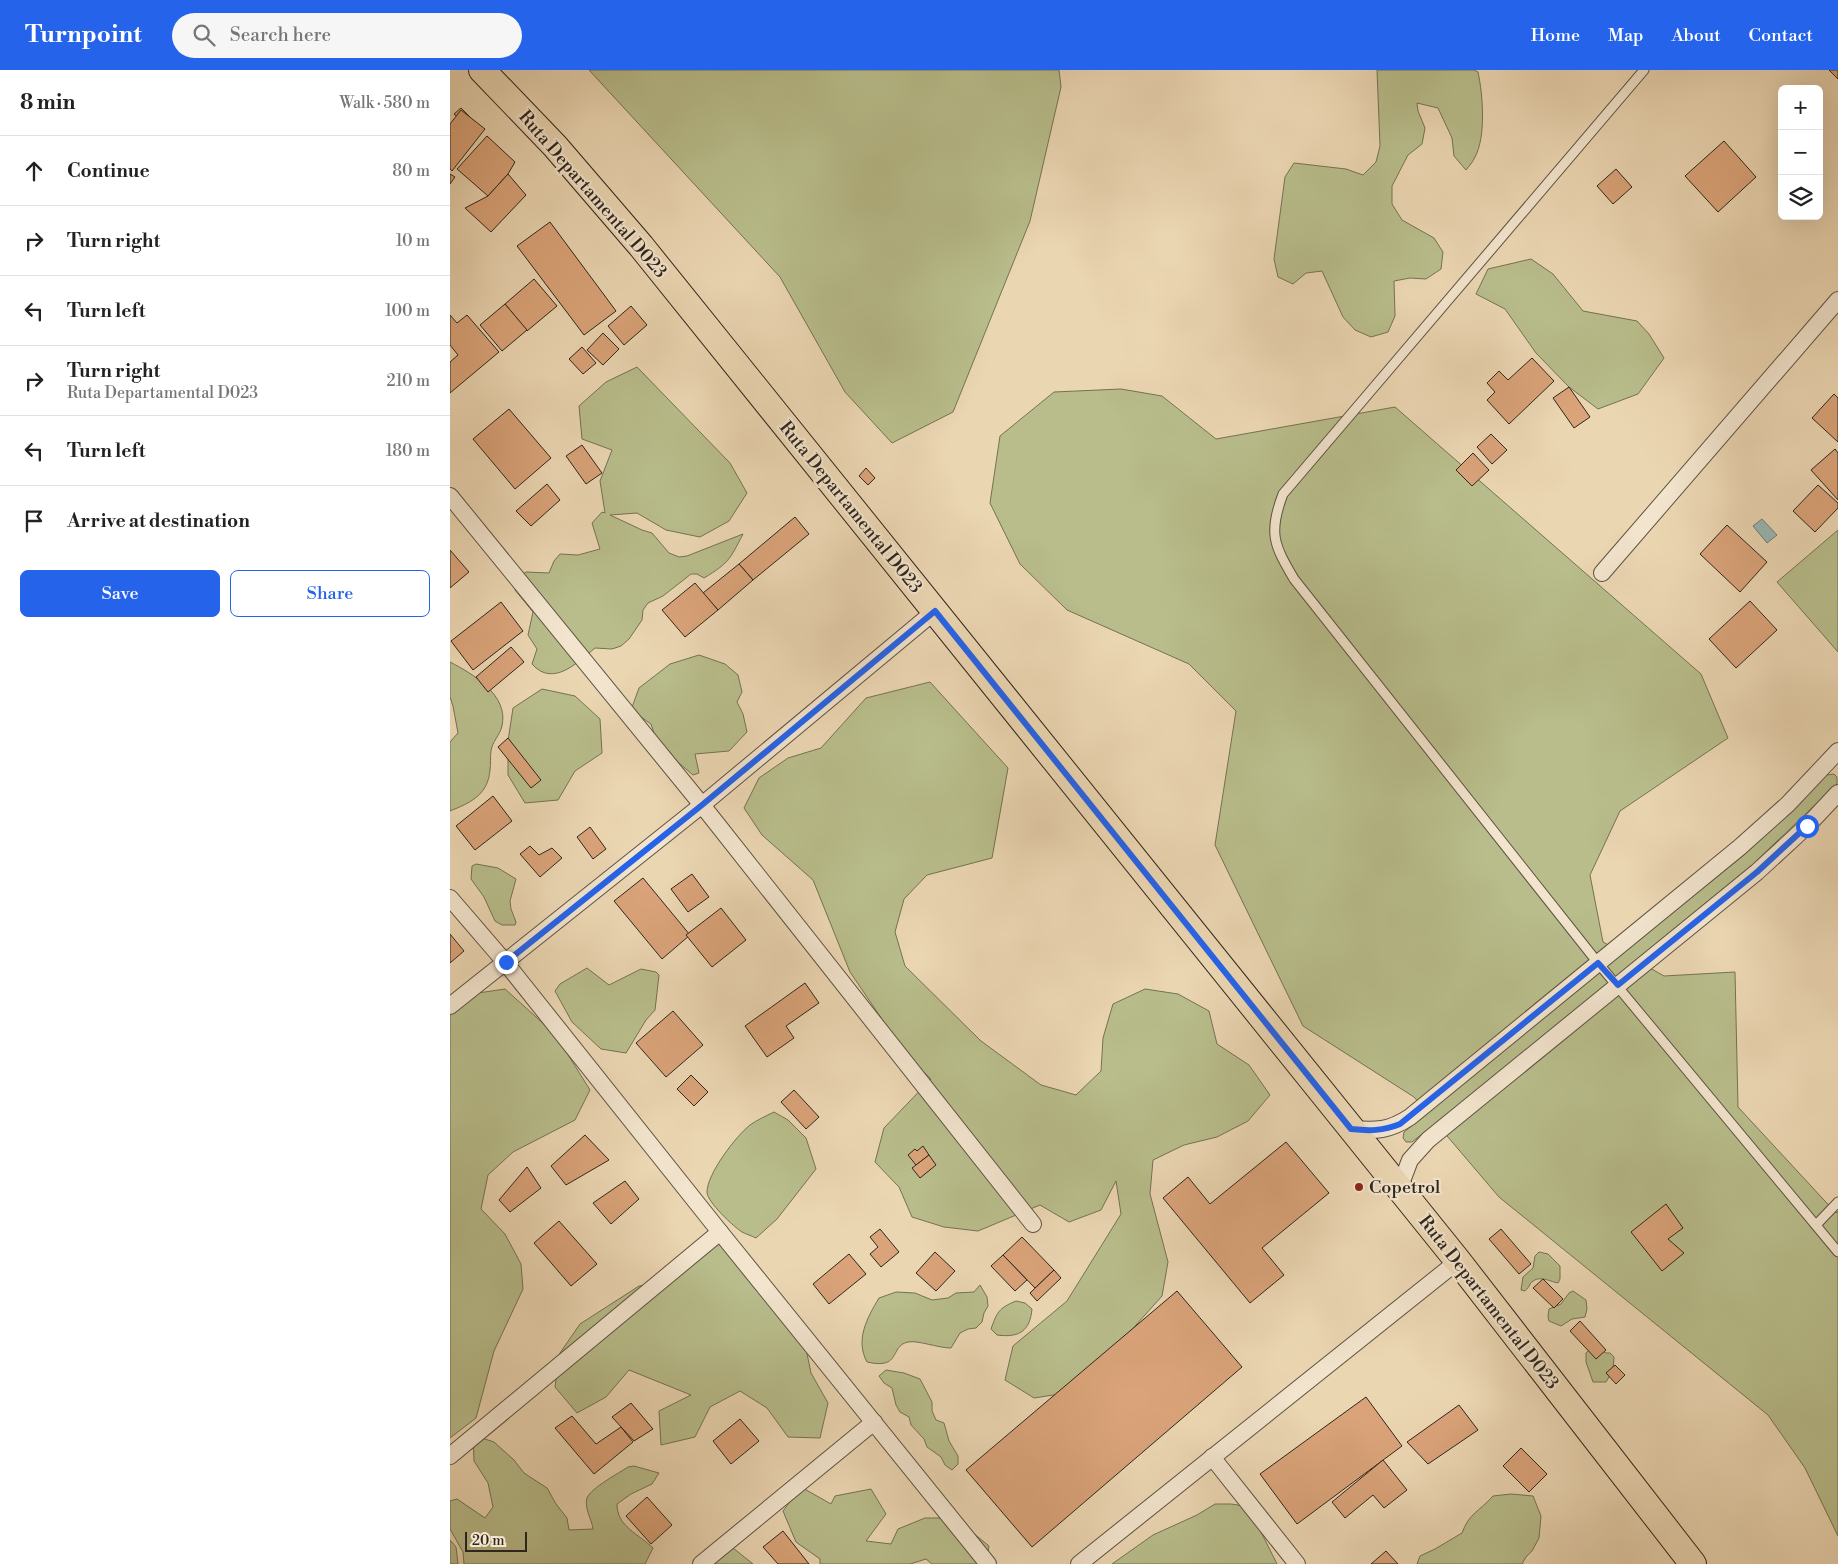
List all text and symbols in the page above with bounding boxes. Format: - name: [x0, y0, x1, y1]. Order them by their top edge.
- search box: [172, 13, 522, 58]
- text: Turnpoint: [25, 20, 142, 50]
- icon: search: [190, 21, 218, 49]
- text: Search here: [230, 23, 331, 47]
- text: Home: [1531, 24, 1580, 47]
- text: Map: [1608, 24, 1644, 47]
- text: About: [1672, 24, 1721, 47]
- text: Contact: [1749, 24, 1813, 47]
- map controls: [1778, 85, 1823, 220]
- button: +: [1778, 85, 1823, 130]
- text: 8 min: [20, 90, 75, 116]
- text: Walk · 580 m: [340, 93, 430, 113]
- street label: Ruta Departamental D023: [513, 106, 672, 283]
- button: −: [1778, 130, 1823, 175]
- icon: ahead: [20, 157, 48, 185]
- text: Continue: [67, 159, 150, 183]
- text: 80 m: [392, 161, 430, 181]
- button: layers: [1778, 175, 1823, 220]
- icon: right: [20, 227, 48, 255]
- text: Turn right: [67, 229, 160, 253]
- text: 10 m: [396, 231, 430, 251]
- icon: left: [20, 297, 48, 325]
- text: Turn left: [67, 299, 146, 323]
- text: 100 m: [385, 301, 430, 321]
- text: Turn right: [67, 359, 160, 383]
- icon: right: [20, 367, 48, 395]
- text: 210 m: [386, 371, 430, 391]
- text: Ruta Departamental D023: [67, 383, 258, 403]
- street label: Ruta Departamental D023: [774, 417, 927, 598]
- icon: left: [20, 437, 48, 465]
- text: Turn left: [67, 439, 146, 463]
- text: 180 m: [386, 441, 430, 461]
- icon: arrive: [20, 507, 48, 535]
- text: Arrive at destination: [67, 509, 250, 533]
- button: Save: [20, 570, 220, 617]
- button: Share: [230, 570, 430, 617]
- route start: [1796, 815, 1819, 838]
- route end: [495, 951, 518, 974]
- place label: Copetrol: [1369, 1176, 1441, 1199]
- marker: Copetrol: [1353, 1181, 1365, 1193]
- street label: Ruta Departamental D023: [1413, 1211, 1564, 1394]
- scale bar: [465, 1529, 528, 1552]
- text: 20 m: [472, 1532, 504, 1550]

